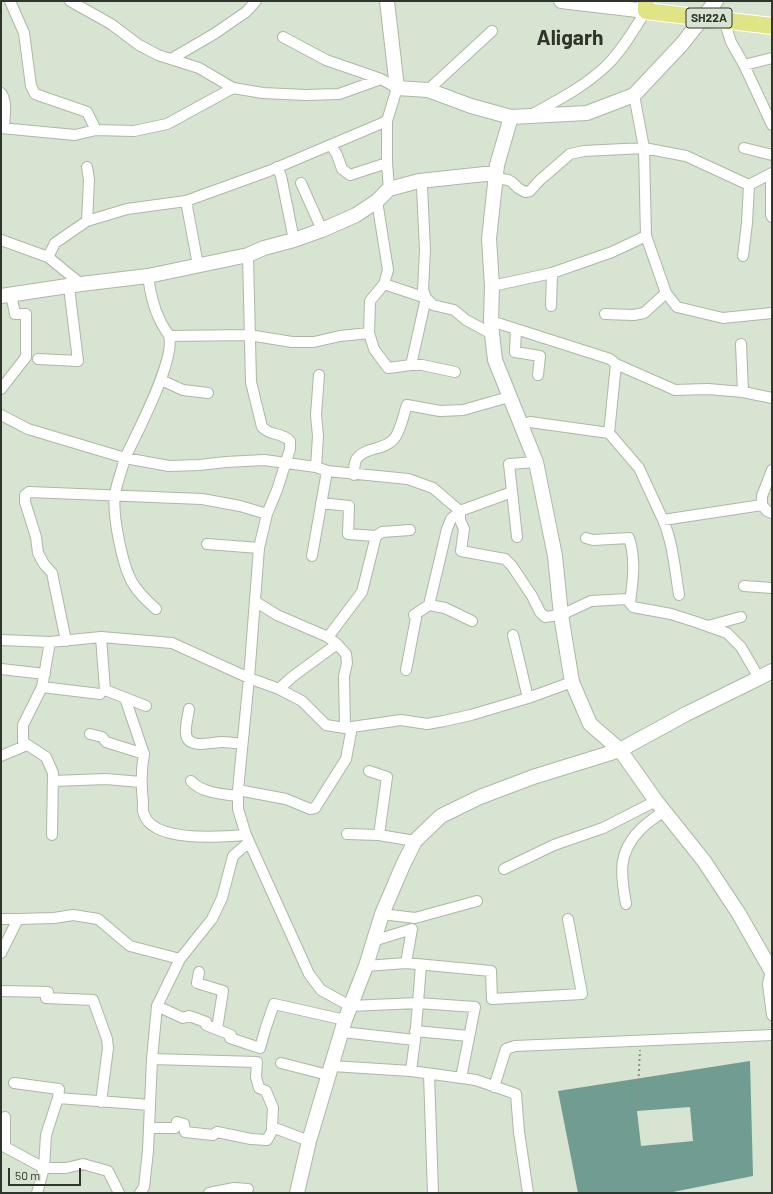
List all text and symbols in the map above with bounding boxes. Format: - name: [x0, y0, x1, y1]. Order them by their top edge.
- road number: SH22A: [686, 8, 732, 28]
- district label: Aligarh: [537, 25, 603, 51]
- scale bar: [10, 1160, 83, 1186]
- text: 50 m: [15, 1168, 40, 1182]

